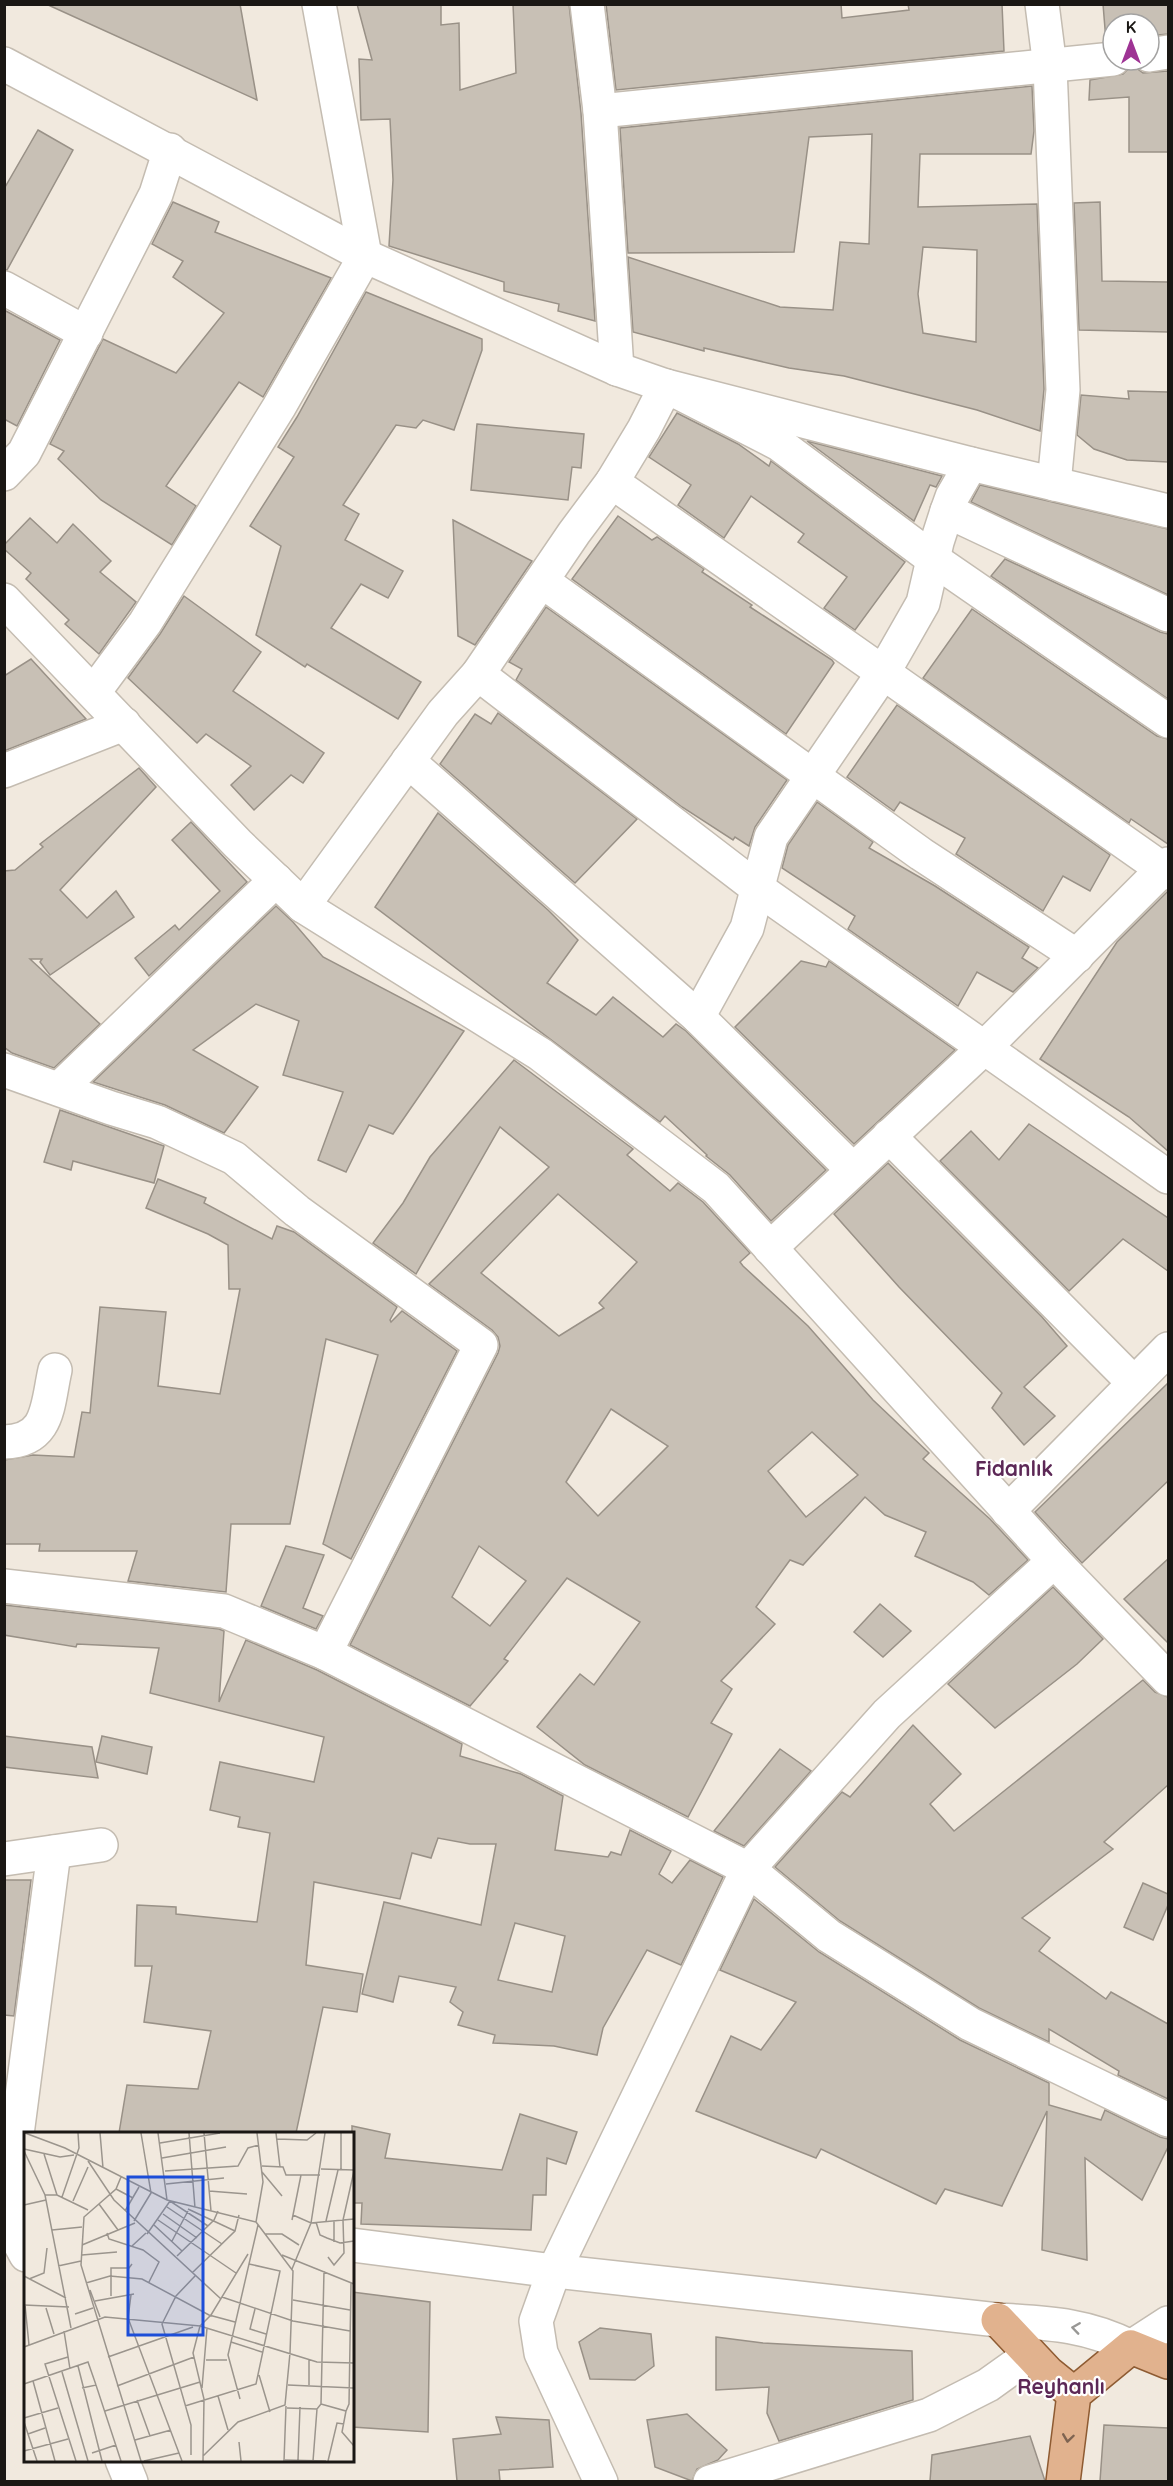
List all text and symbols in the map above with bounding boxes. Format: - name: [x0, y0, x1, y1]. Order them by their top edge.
- north arrow: [1101, 12, 1161, 72]
- text: K: [1126, 17, 1136, 37]
- district label: Fidanlık: [975, 1455, 1053, 1481]
- inset map: [24, 2132, 354, 2462]
- one-way arrow: [1071, 2322, 1081, 2334]
- district label: Reyhanlı: [1017, 2373, 1105, 2399]
- one-way arrow: [1063, 2433, 1075, 2442]

